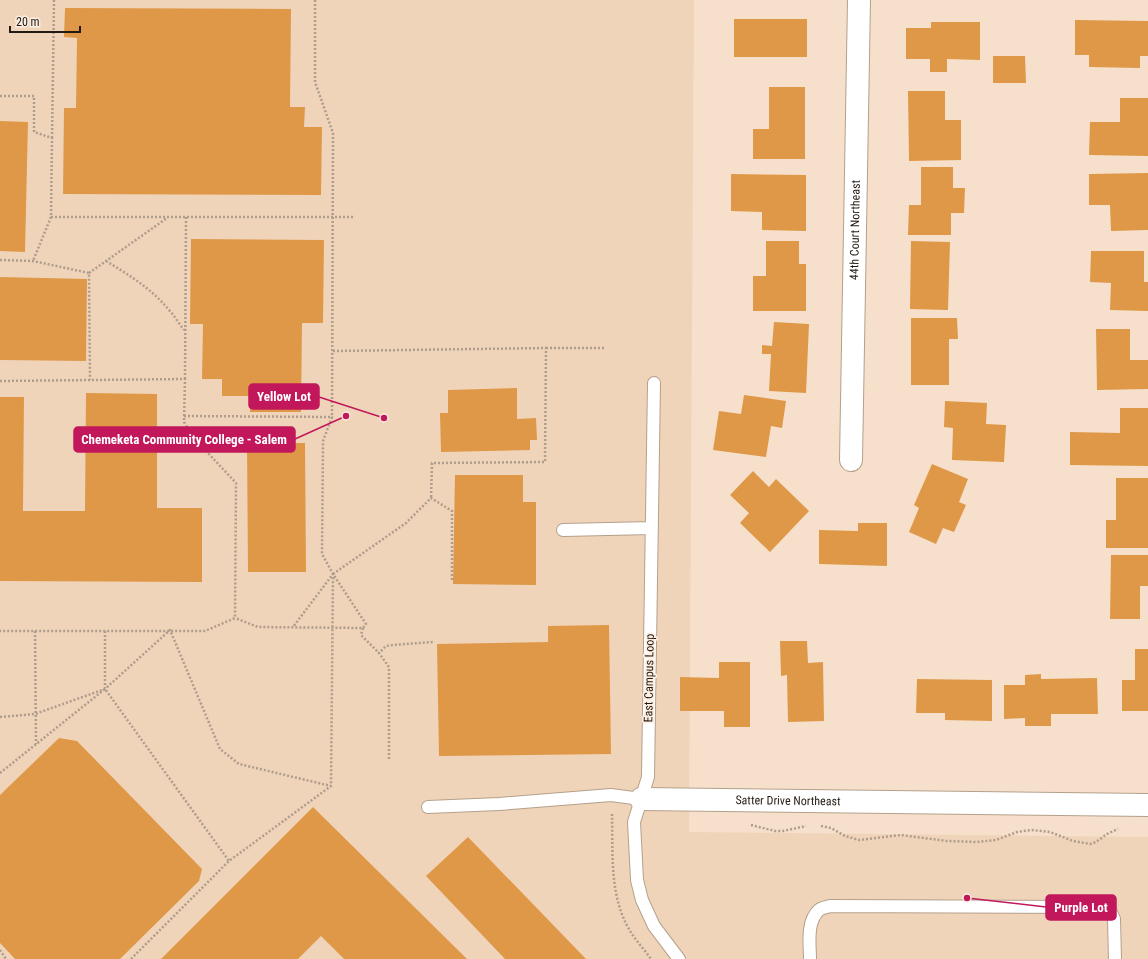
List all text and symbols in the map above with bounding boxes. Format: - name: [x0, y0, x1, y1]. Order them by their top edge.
- scale bar: [10, 8, 80, 34]
- text: 20 m: [16, 15, 40, 29]
- street label: 44th Court Northeast: [847, 179, 863, 280]
- callout: Yellow Lot: [249, 384, 319, 409]
- text: Yellow Lot: [257, 389, 311, 404]
- callout: Chemeketa Community College - Salem: [74, 427, 295, 452]
- text: Chemeketa Community College - Salem: [81, 432, 287, 447]
- street label: East Campus Loop: [641, 633, 657, 722]
- street label: Satter Drive Northeast: [735, 793, 841, 808]
- callout: Purple Lot: [1046, 895, 1116, 920]
- text: Purple Lot: [1054, 900, 1108, 915]

